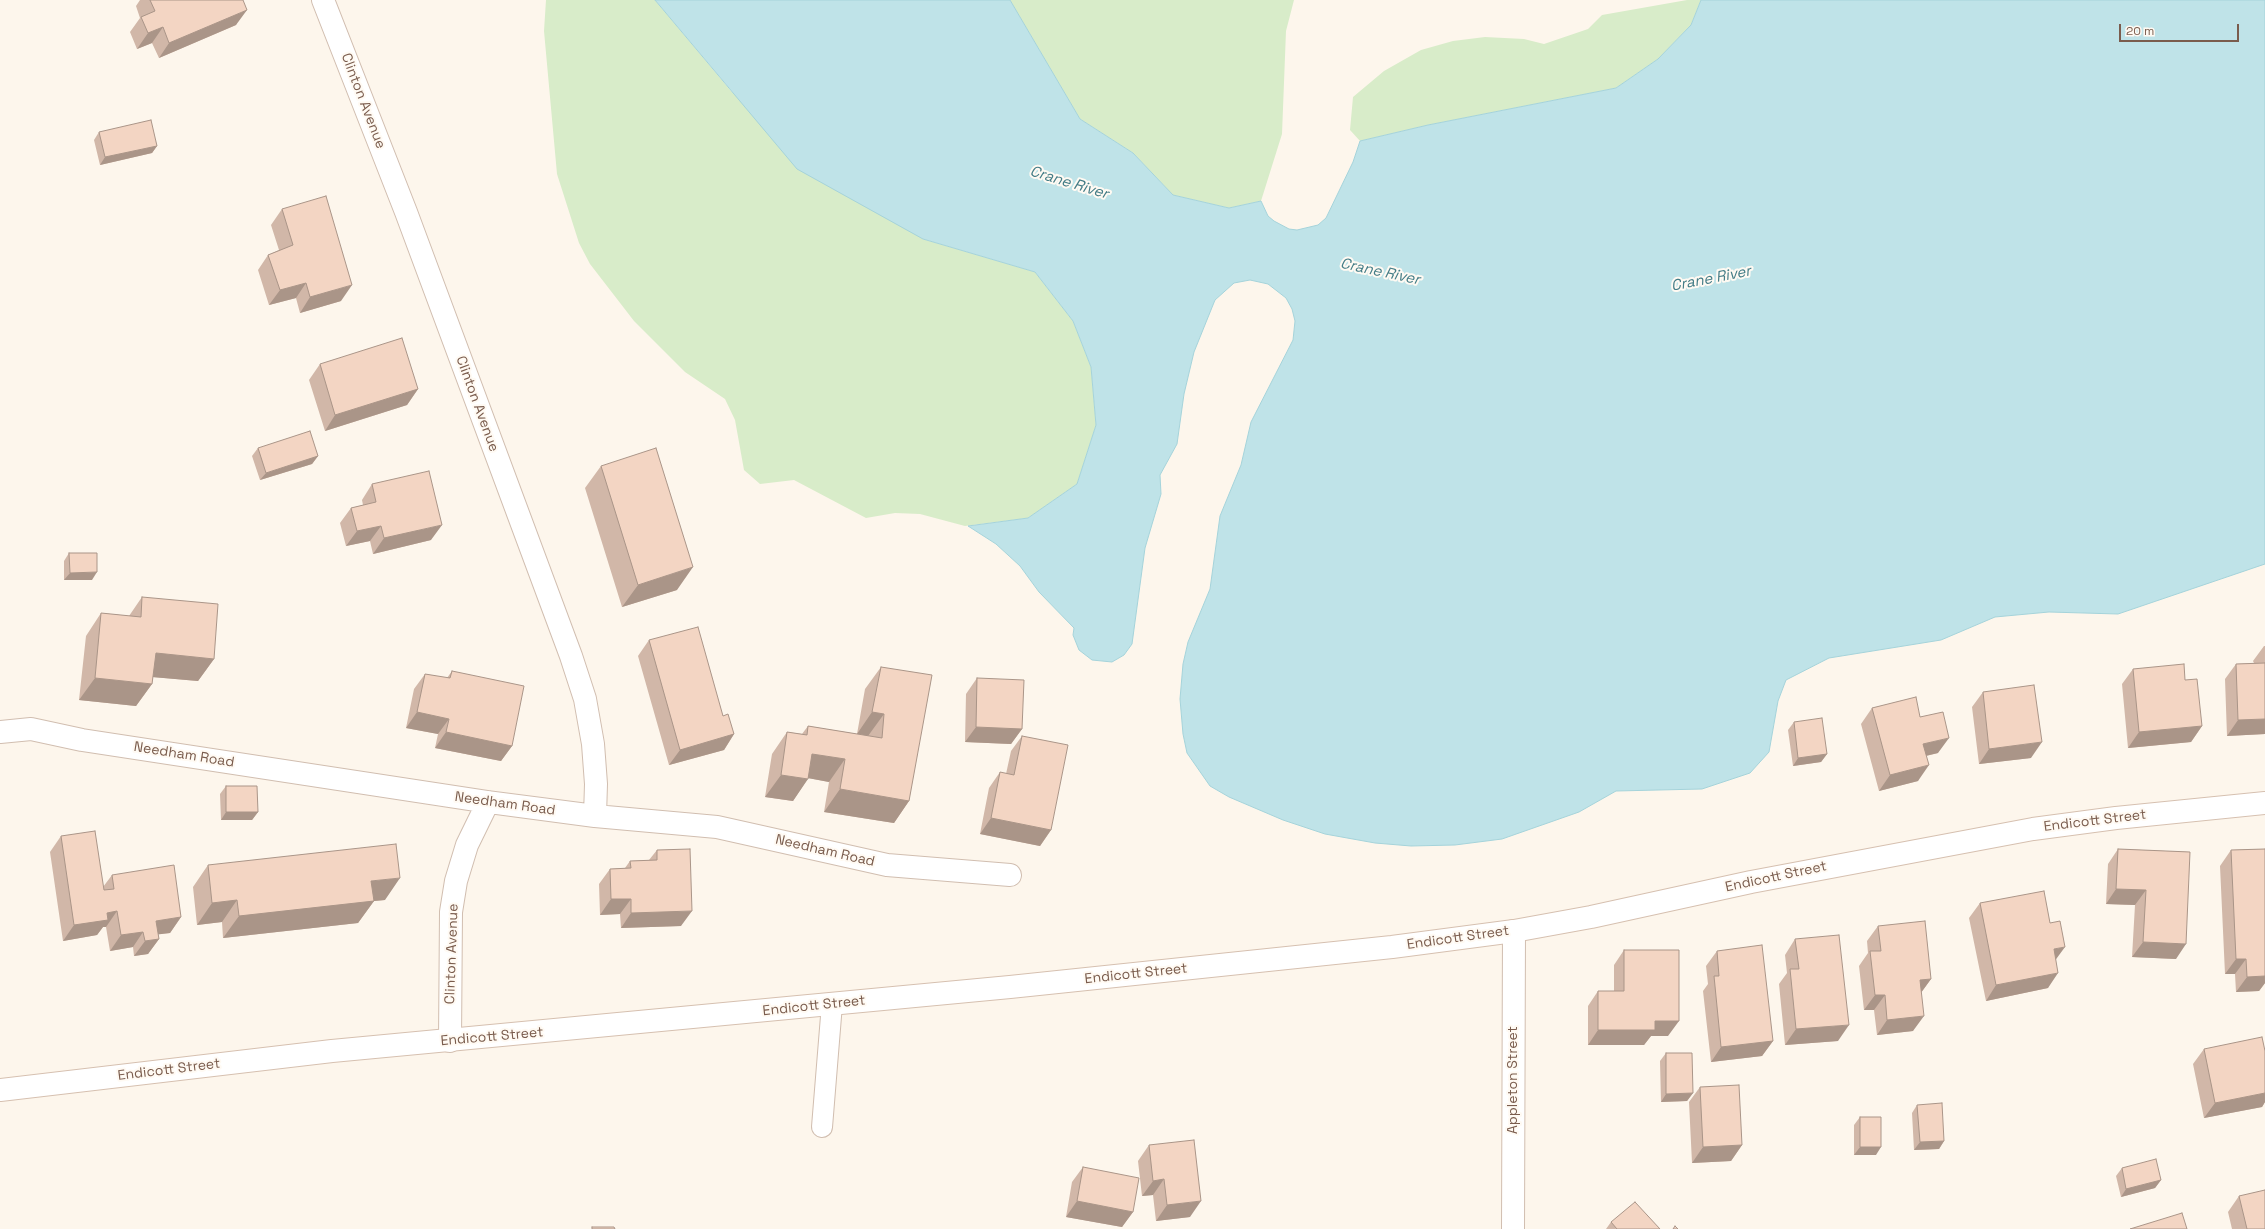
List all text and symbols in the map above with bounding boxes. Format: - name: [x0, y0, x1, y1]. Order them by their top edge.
- scale bar: [2121, 16, 2241, 42]
- text: 20 m: [2126, 23, 2154, 39]
- street label: Clinton Avenue: [337, 51, 389, 151]
- water label: Crane River: [1028, 163, 1110, 203]
- water label: Crane River: [1338, 255, 1422, 289]
- water label: Crane River: [1670, 262, 1752, 296]
- street label: Clinton Avenue: [452, 354, 502, 454]
- street label: Needham Road: [133, 739, 235, 771]
- street label: Needham Road: [454, 789, 556, 819]
- street label: Endicott Street: [2043, 806, 2147, 836]
- street label: Needham Road: [774, 831, 876, 871]
- street label: Endicott Street: [1724, 858, 1828, 896]
- street label: Clinton Avenue: [442, 903, 462, 1005]
- street label: Endicott Street: [1406, 922, 1510, 954]
- street label: Endicott Street: [1084, 960, 1188, 988]
- street label: Endicott Street: [762, 992, 866, 1020]
- street label: Endicott Street: [440, 1024, 544, 1050]
- street label: Appleton Street: [1505, 1026, 1521, 1134]
- street label: Endicott Street: [117, 1055, 221, 1085]

